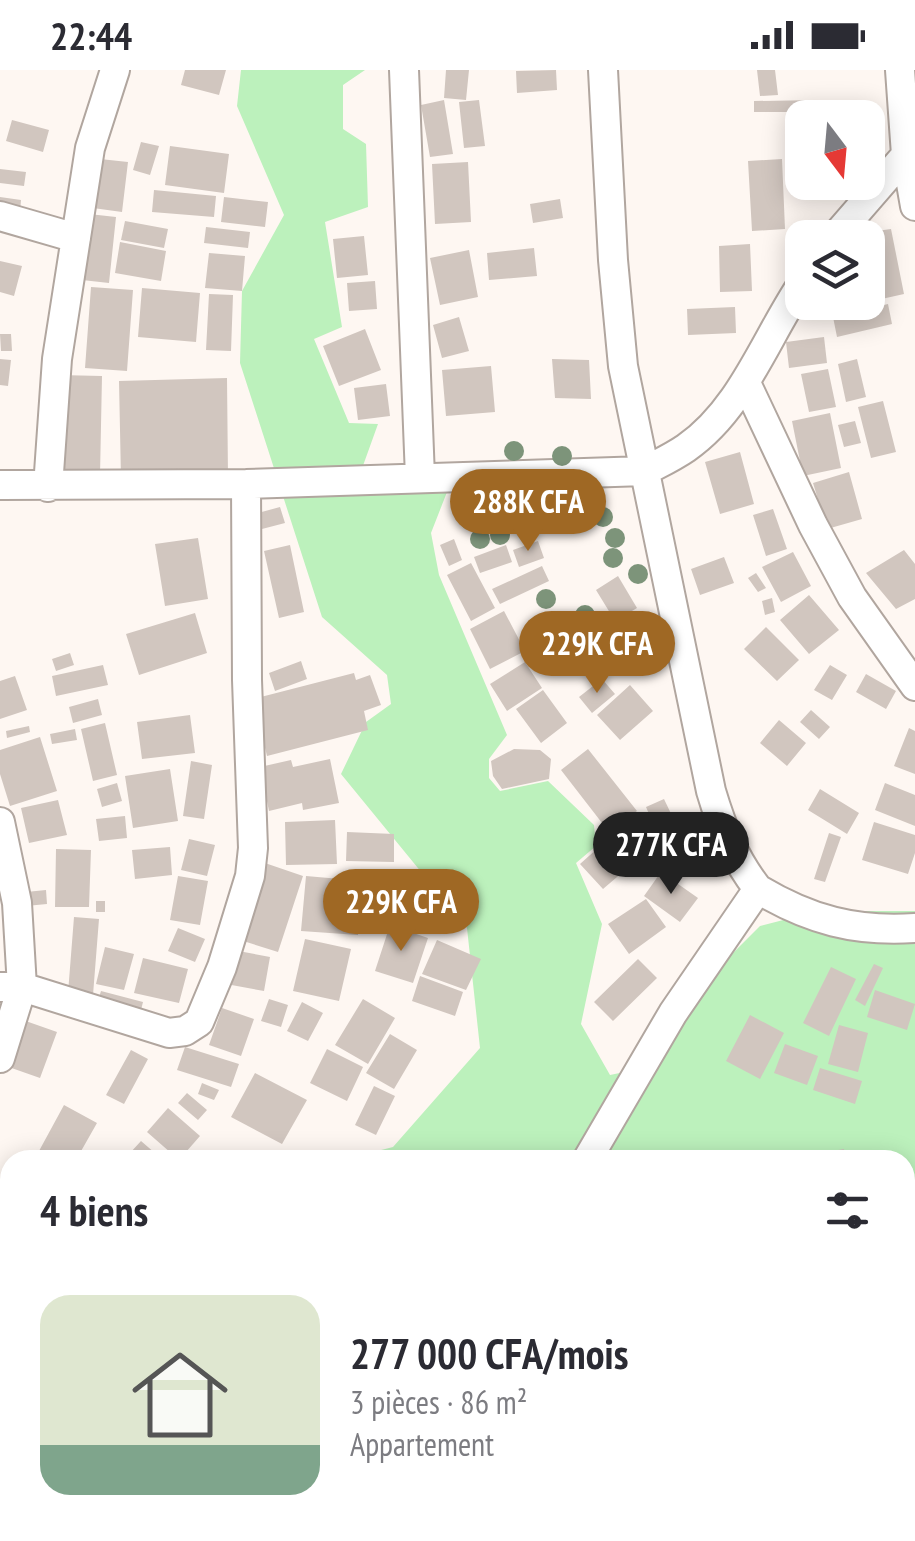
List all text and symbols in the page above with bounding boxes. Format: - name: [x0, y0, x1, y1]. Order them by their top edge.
- text: 22:44: [50, 11, 132, 60]
- north arrow: [785, 100, 885, 200]
- map controls: [785, 100, 885, 320]
- button: layers: [785, 220, 885, 320]
- pin: 288K CFA: [425, 469, 631, 554]
- text: 288K CFA: [472, 480, 584, 522]
- pin: 229K CFA: [494, 611, 700, 696]
- text: 229K CFA: [541, 622, 653, 664]
- pin: 277K CFA: [568, 812, 774, 897]
- text: 277K CFA: [615, 823, 727, 865]
- pin: 229K CFA: [298, 869, 504, 954]
- text: 229K CFA: [345, 880, 457, 922]
- text: 4 biens: [40, 1183, 148, 1238]
- icon: filters: [820, 1183, 875, 1238]
- text: 277 000 CFA/mois: [350, 1326, 629, 1381]
- icon: home: [120, 1335, 240, 1455]
- text: 3 pièces · 86 m²: [350, 1381, 527, 1423]
- text: Appartement: [350, 1423, 494, 1465]

